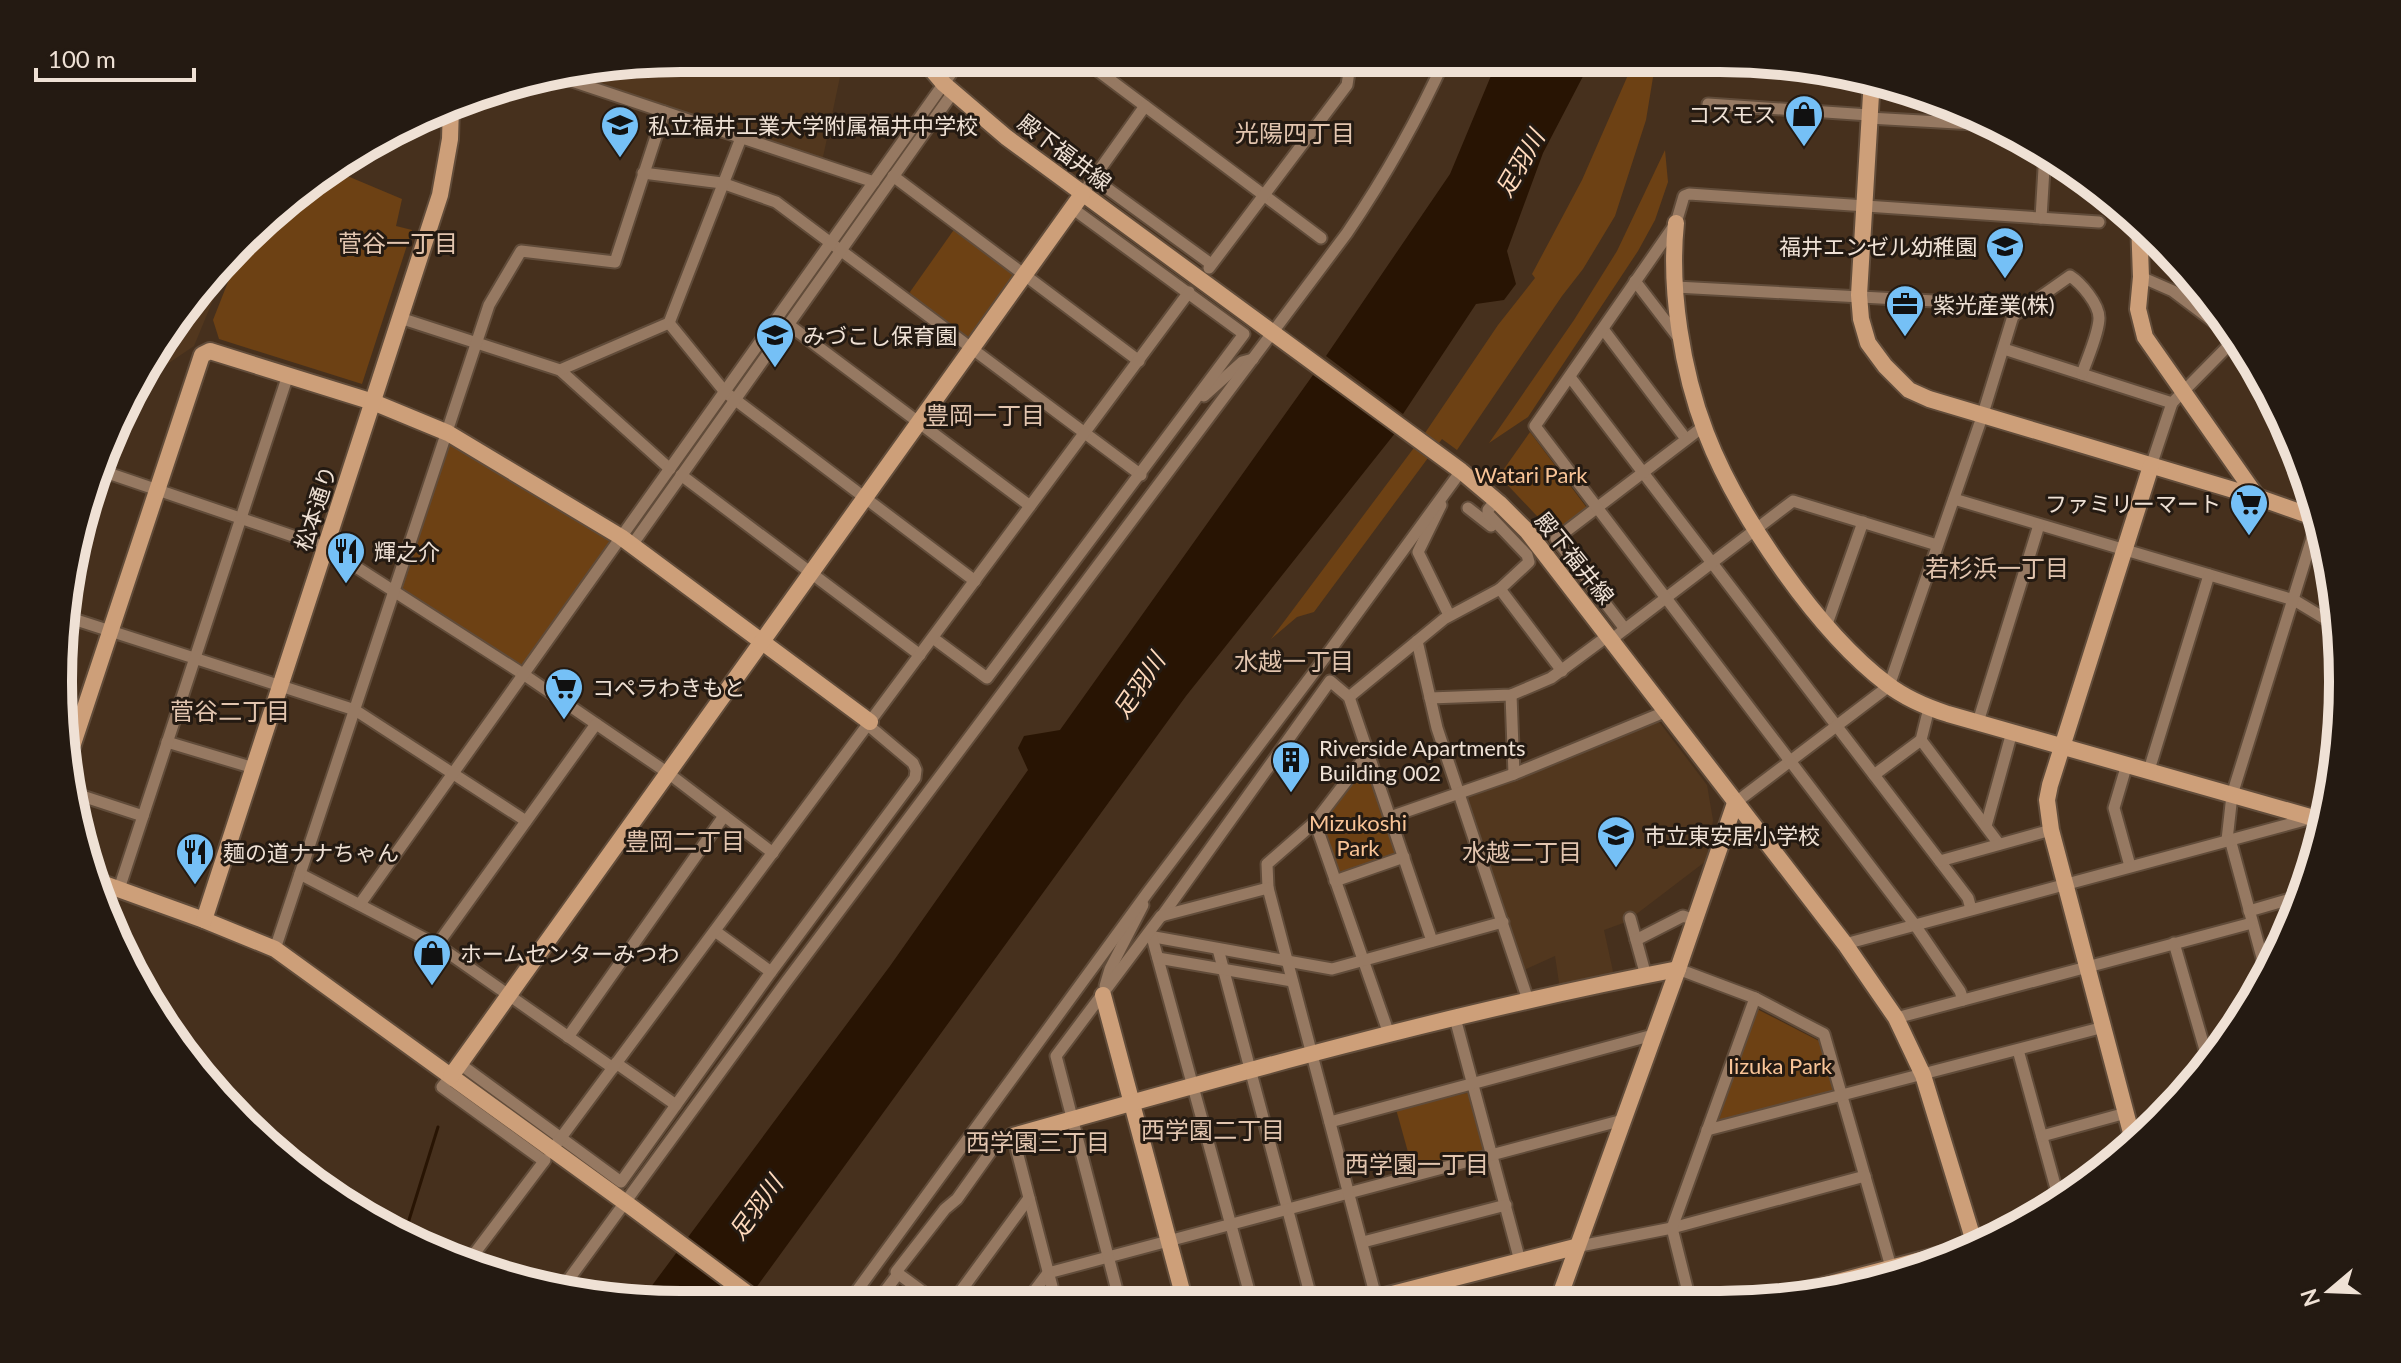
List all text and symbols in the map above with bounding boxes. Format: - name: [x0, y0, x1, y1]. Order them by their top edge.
- scale bar: [36, 32, 194, 82]
- text: 100 m: [48, 44, 116, 73]
- shop icon: コスモス: [1783, 93, 1825, 148]
- place label: コスモス: [1688, 101, 1776, 128]
- school or university icon: 私立福井工業大学附属福井中学校: [599, 104, 641, 159]
- street label: 殿下福井線: [1013, 108, 1117, 196]
- place label: 私立福井工業大学附属福井中学校: [648, 112, 978, 139]
- district label: 光陽四丁目: [1235, 118, 1355, 147]
- water label: 足羽川: [1488, 122, 1551, 201]
- school or university icon: 福井エンゼル幼稚園: [1984, 225, 2026, 280]
- district label: 菅谷一丁目: [338, 228, 458, 257]
- place label: 福井エンゼル幼稚園: [1779, 233, 1977, 260]
- office icon: 紫光産業(株): [1884, 283, 1926, 338]
- place label: 紫光産業(株): [1933, 291, 2055, 318]
- school or university icon: みづこし保育園: [754, 314, 796, 369]
- place label: みづこし保育園: [803, 322, 957, 349]
- district label: 豊岡一丁目: [925, 400, 1045, 429]
- park label: Watari Park: [1474, 461, 1588, 488]
- street label: 松本通り: [289, 462, 341, 554]
- supermarket icon: ファミリーマート: [2228, 482, 2270, 537]
- place label: ファミリーマート: [2045, 490, 2221, 517]
- street label: 殿下福井線: [1530, 507, 1620, 609]
- restaurant icon: 輝之介: [325, 530, 367, 585]
- place label: 輝之介: [374, 538, 440, 565]
- district label: 若杉浜一丁目: [1925, 553, 2069, 582]
- water label: 足羽川: [1106, 645, 1172, 723]
- district label: 水越一丁目: [1234, 646, 1354, 675]
- supermarket icon: コペラわきもと: [543, 666, 585, 721]
- place label: コペラわきもと: [592, 674, 746, 701]
- district label: 菅谷二丁目: [170, 696, 290, 725]
- place label: Riverside Apartments Building 002: [1319, 734, 1525, 786]
- building icon: Riverside Apartments Building 002: [1270, 739, 1312, 794]
- park label: Mizukoshi Park: [1309, 809, 1407, 861]
- school or university icon: 市立東安居小学校: [1595, 814, 1637, 869]
- place label: 市立東安居小学校: [1644, 822, 1820, 849]
- district label: 豊岡二丁目: [625, 826, 745, 855]
- restaurant icon: 麺の道ナナちゃん: [174, 831, 216, 886]
- district label: 水越二丁目: [1462, 837, 1582, 866]
- place label: 麺の道ナナちゃん: [223, 839, 399, 866]
- shop icon: ホームセンターみつわ: [411, 932, 453, 987]
- place label: ホームセンターみつわ: [460, 940, 679, 967]
- park label: Iizuka Park: [1728, 1052, 1833, 1079]
- district label: 西学園二丁目: [1141, 1115, 1285, 1144]
- district label: 西学園三丁目: [966, 1127, 1110, 1156]
- district label: 西学園一丁目: [1345, 1149, 1489, 1178]
- water label: 足羽川: [722, 1167, 790, 1245]
- north arrow: [2289, 1251, 2369, 1331]
- text: N: [2294, 1285, 2325, 1310]

